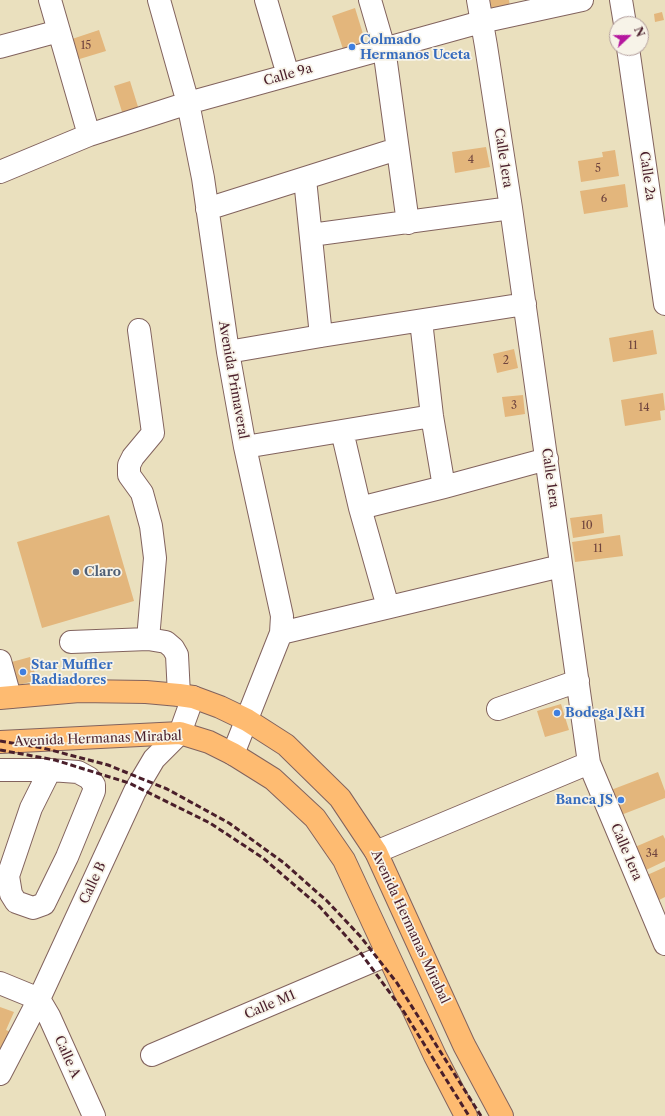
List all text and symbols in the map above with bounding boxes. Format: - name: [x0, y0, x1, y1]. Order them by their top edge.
- north arrow: [609, 16, 649, 56]
- text: N: [631, 25, 647, 39]
- place label: Colmado Hermanos Uceta: [360, 32, 471, 63]
- house number: 15: [81, 39, 91, 53]
- marker: Colmado Hermanos Uceta: [347, 42, 357, 52]
- street label: Calle 9a: [262, 61, 314, 89]
- street label: Calle 1era: [491, 127, 515, 189]
- street label: Calle 2a: [636, 150, 658, 202]
- house number: 4: [468, 153, 474, 167]
- house number: 5: [595, 162, 601, 176]
- house number: 6: [601, 192, 607, 206]
- street label: Avenida Primaveral: [215, 320, 251, 440]
- house number: 11: [628, 339, 638, 353]
- house number: 2: [503, 354, 509, 368]
- house number: 3: [511, 399, 517, 413]
- house number: 14: [639, 401, 649, 415]
- street label: Calle 1era: [538, 447, 562, 509]
- house number: 10: [581, 519, 593, 533]
- house number: 11: [593, 542, 603, 556]
- place label: Claro: [84, 564, 121, 580]
- marker: Claro: [71, 567, 81, 577]
- place label: Star Muffler Radiadores: [31, 657, 113, 688]
- marker: Star Muffler Radiadores: [18, 667, 28, 677]
- place label: Bodega J&H: [565, 705, 645, 721]
- marker: Bodega J&H: [552, 708, 562, 718]
- street label: Avenida Hermanas Mirabal: [14, 728, 182, 750]
- place label: Banca JS: [555, 792, 613, 808]
- marker: Banca JS: [616, 795, 626, 805]
- street label: Calle 1era: [607, 821, 645, 883]
- house number: 34: [646, 847, 658, 861]
- street label: Avenida Hermanas Mirabal: [367, 848, 453, 1006]
- street label: Calle B: [77, 860, 109, 906]
- street label: Calle M1: [242, 987, 298, 1023]
- street label: Calle A: [51, 1033, 83, 1081]

